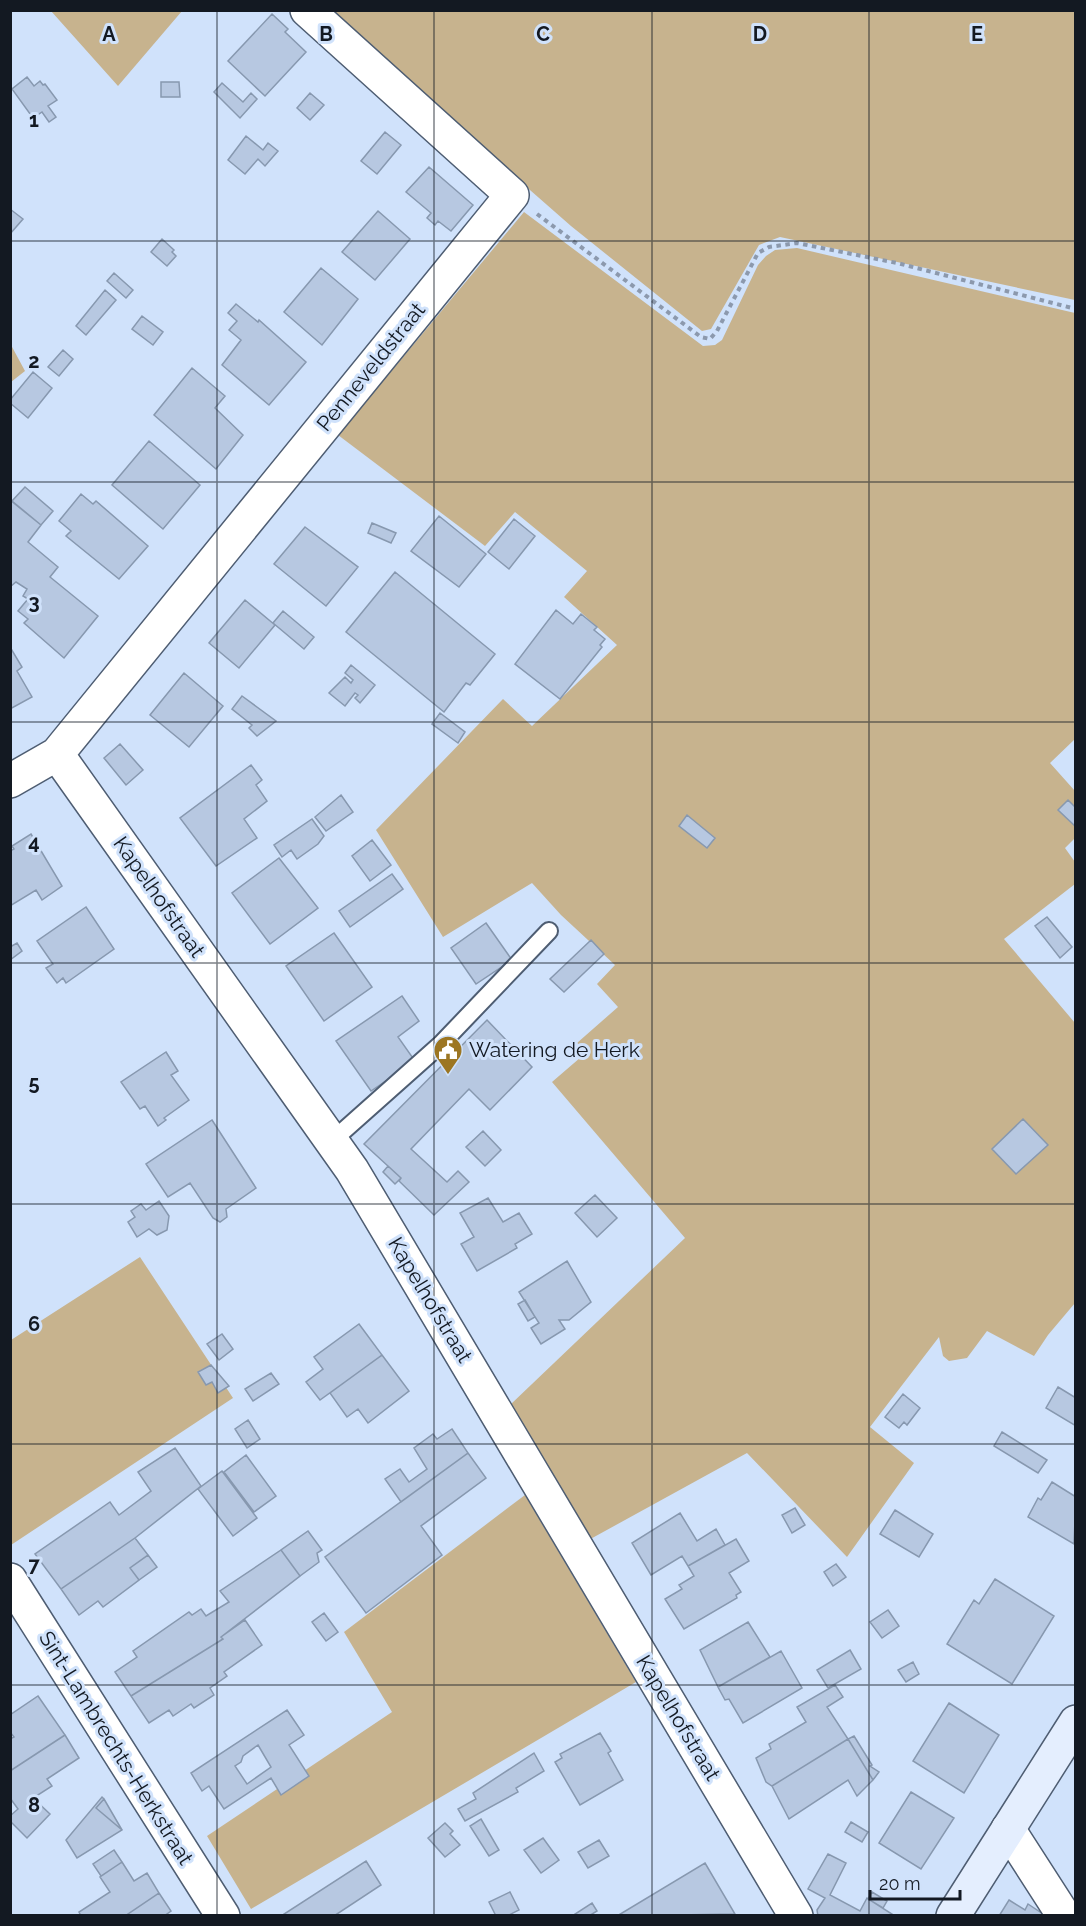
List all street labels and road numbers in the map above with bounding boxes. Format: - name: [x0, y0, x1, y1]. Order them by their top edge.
- street label: Penneveldstraat: [311, 297, 430, 436]
- street label: Kapelhofstraat: [109, 831, 210, 962]
- street label: Kapelhofstraat: [383, 1233, 478, 1367]
- street label: Sint-Lambrechts-Herkstraat: [34, 1626, 199, 1869]
- street label: Kapelhofstraat: [631, 1651, 726, 1785]

